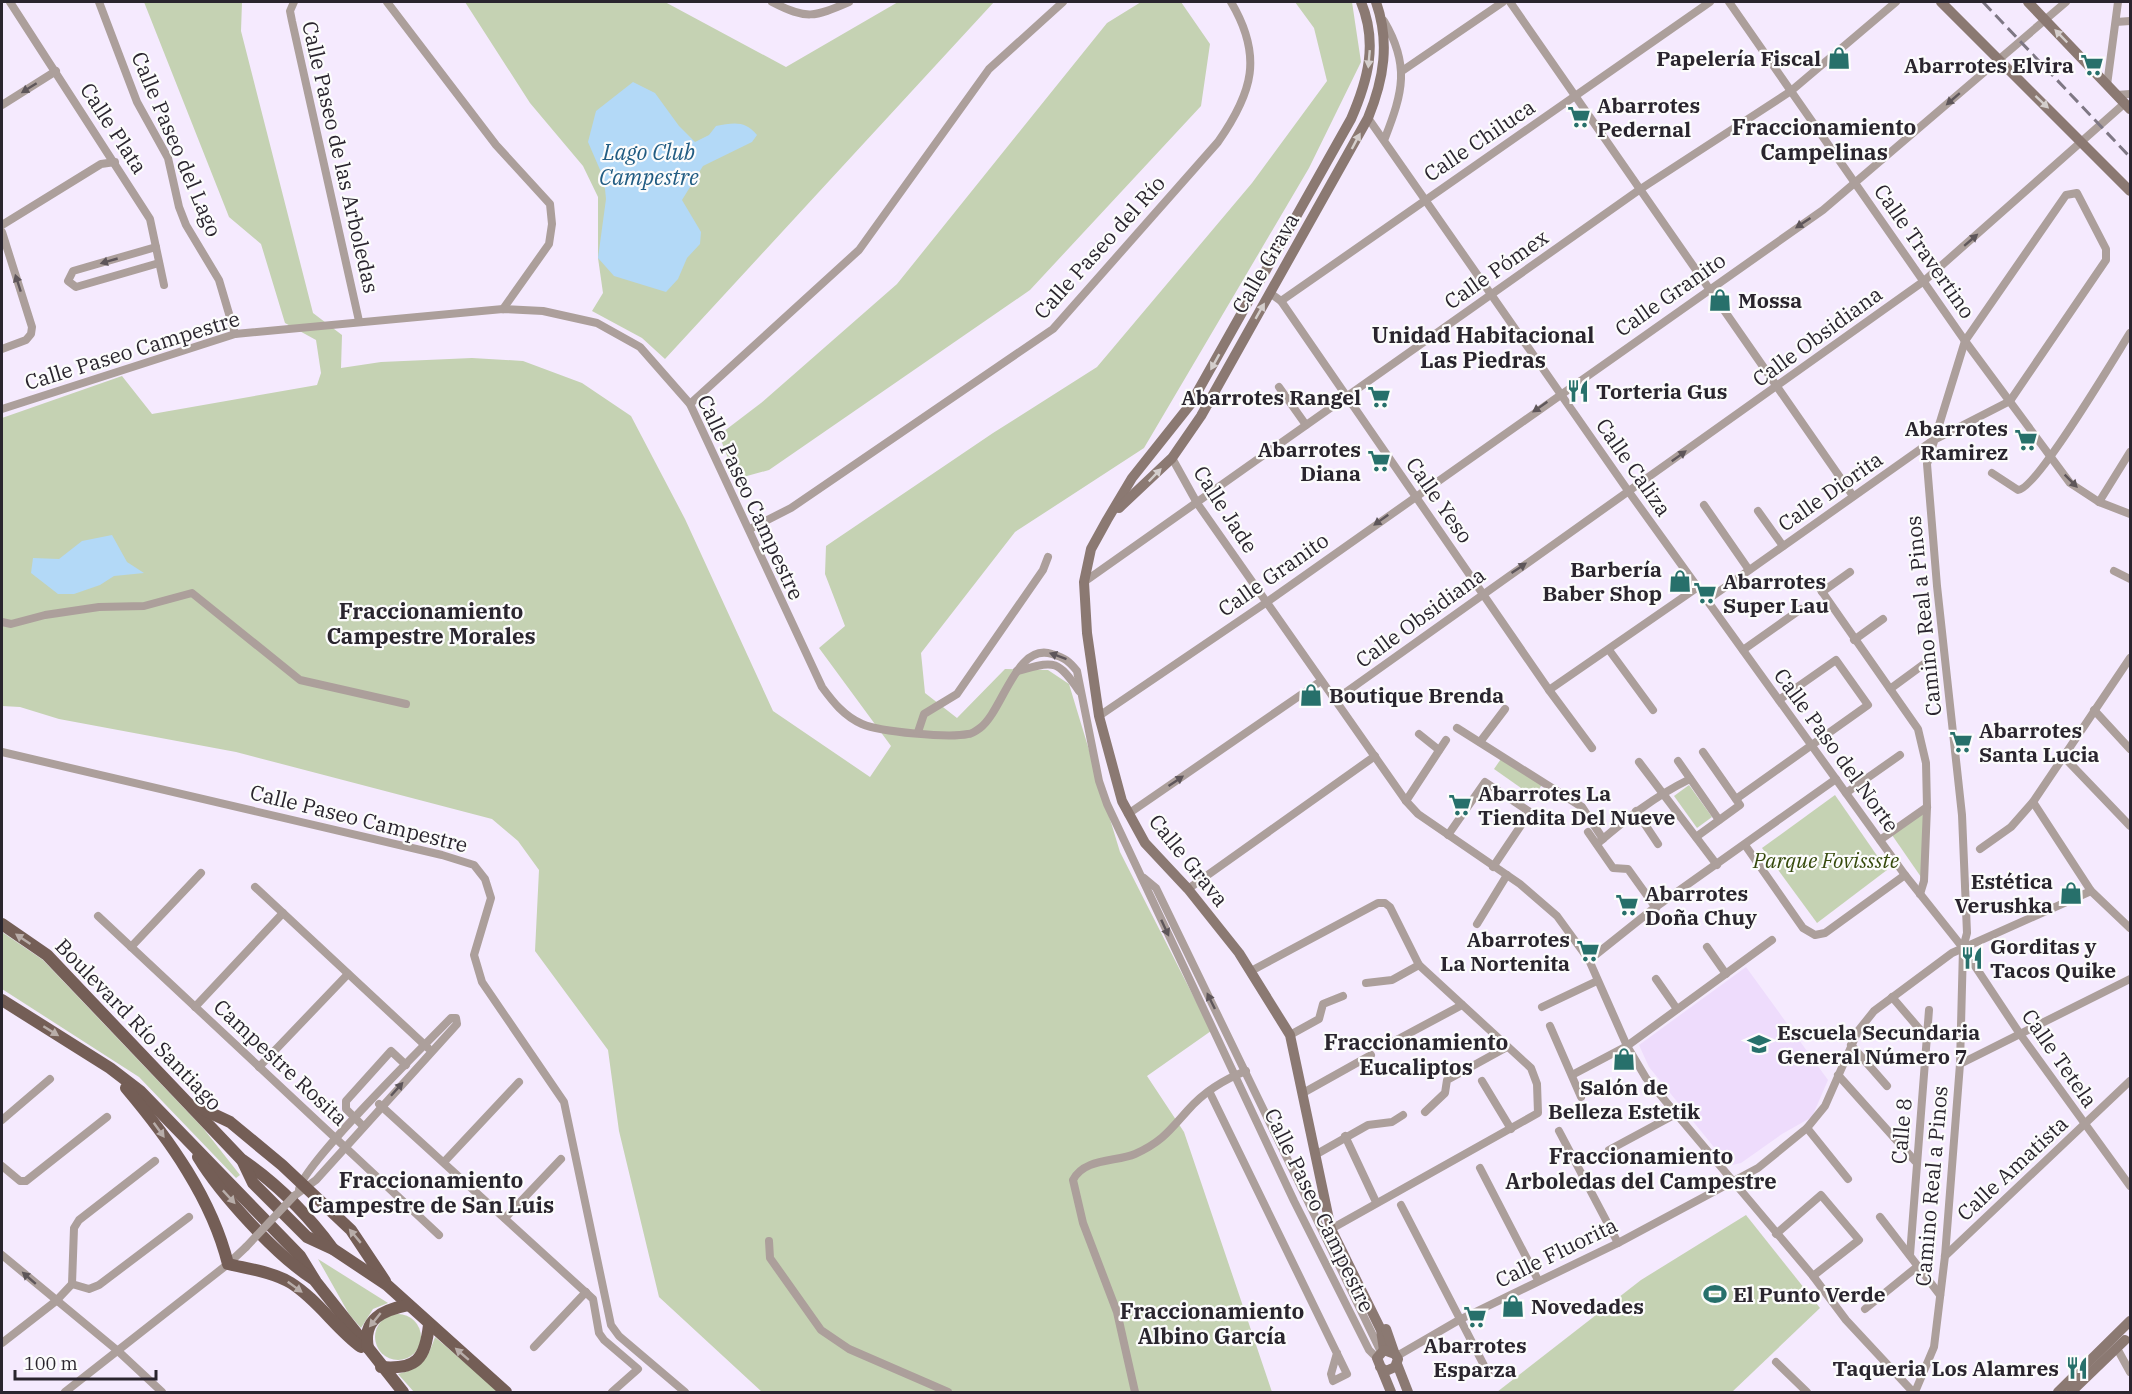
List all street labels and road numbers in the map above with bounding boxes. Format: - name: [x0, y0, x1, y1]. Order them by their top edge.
- street label: Calle Paseo de las Arboledas: [296, 18, 386, 296]
- street label: Calle Paseo del Lago: [125, 47, 229, 241]
- street label: Calle Plata: [74, 77, 154, 179]
- street label: Calle Chiluca: [1418, 92, 1540, 188]
- street label: Calle Paseo del Río: [1027, 169, 1171, 325]
- street label: Calle Travertino: [1868, 178, 1982, 324]
- street label: Calle Grava: [1225, 208, 1305, 318]
- street label: Calle Pómex: [1438, 223, 1554, 315]
- street label: Calle Granito: [1609, 246, 1731, 342]
- street label: Calle Obsidiana: [1747, 279, 1887, 393]
- street label: Calle Paseo Campestre: [21, 304, 243, 396]
- street label: Calle Paseo Campestre: [691, 390, 811, 604]
- street label: Calle Caliza: [1590, 412, 1678, 522]
- street label: Calle Diorita: [1772, 445, 1888, 537]
- street label: Calle Yeso: [1400, 451, 1480, 549]
- street label: Calle Jade: [1187, 460, 1265, 558]
- street label: Camino Real a Pinos: [1899, 515, 1947, 717]
- street label: Calle Granito: [1212, 526, 1334, 622]
- street label: Calle Obsidiana: [1350, 560, 1490, 674]
- street label: Calle Paso del Norte: [1768, 662, 1906, 838]
- street label: Calle Paseo Campestre: [247, 777, 471, 859]
- street label: Calle Grava: [1143, 808, 1235, 912]
- street label: Boulevard Río Santiago: [49, 932, 229, 1116]
- street label: Campestre Rosita: [208, 993, 354, 1131]
- street label: Calle Tetela: [2016, 1003, 2104, 1113]
- street label: Camino Real a Pinos: [1908, 1085, 1954, 1287]
- street label: Calle 8: [1884, 1097, 1918, 1165]
- street label: Calle Paseo Campestre: [1258, 1103, 1382, 1317]
- street label: Calle Amatista: [1950, 1109, 2074, 1227]
- street label: Calle Fluorita: [1490, 1210, 1622, 1294]

